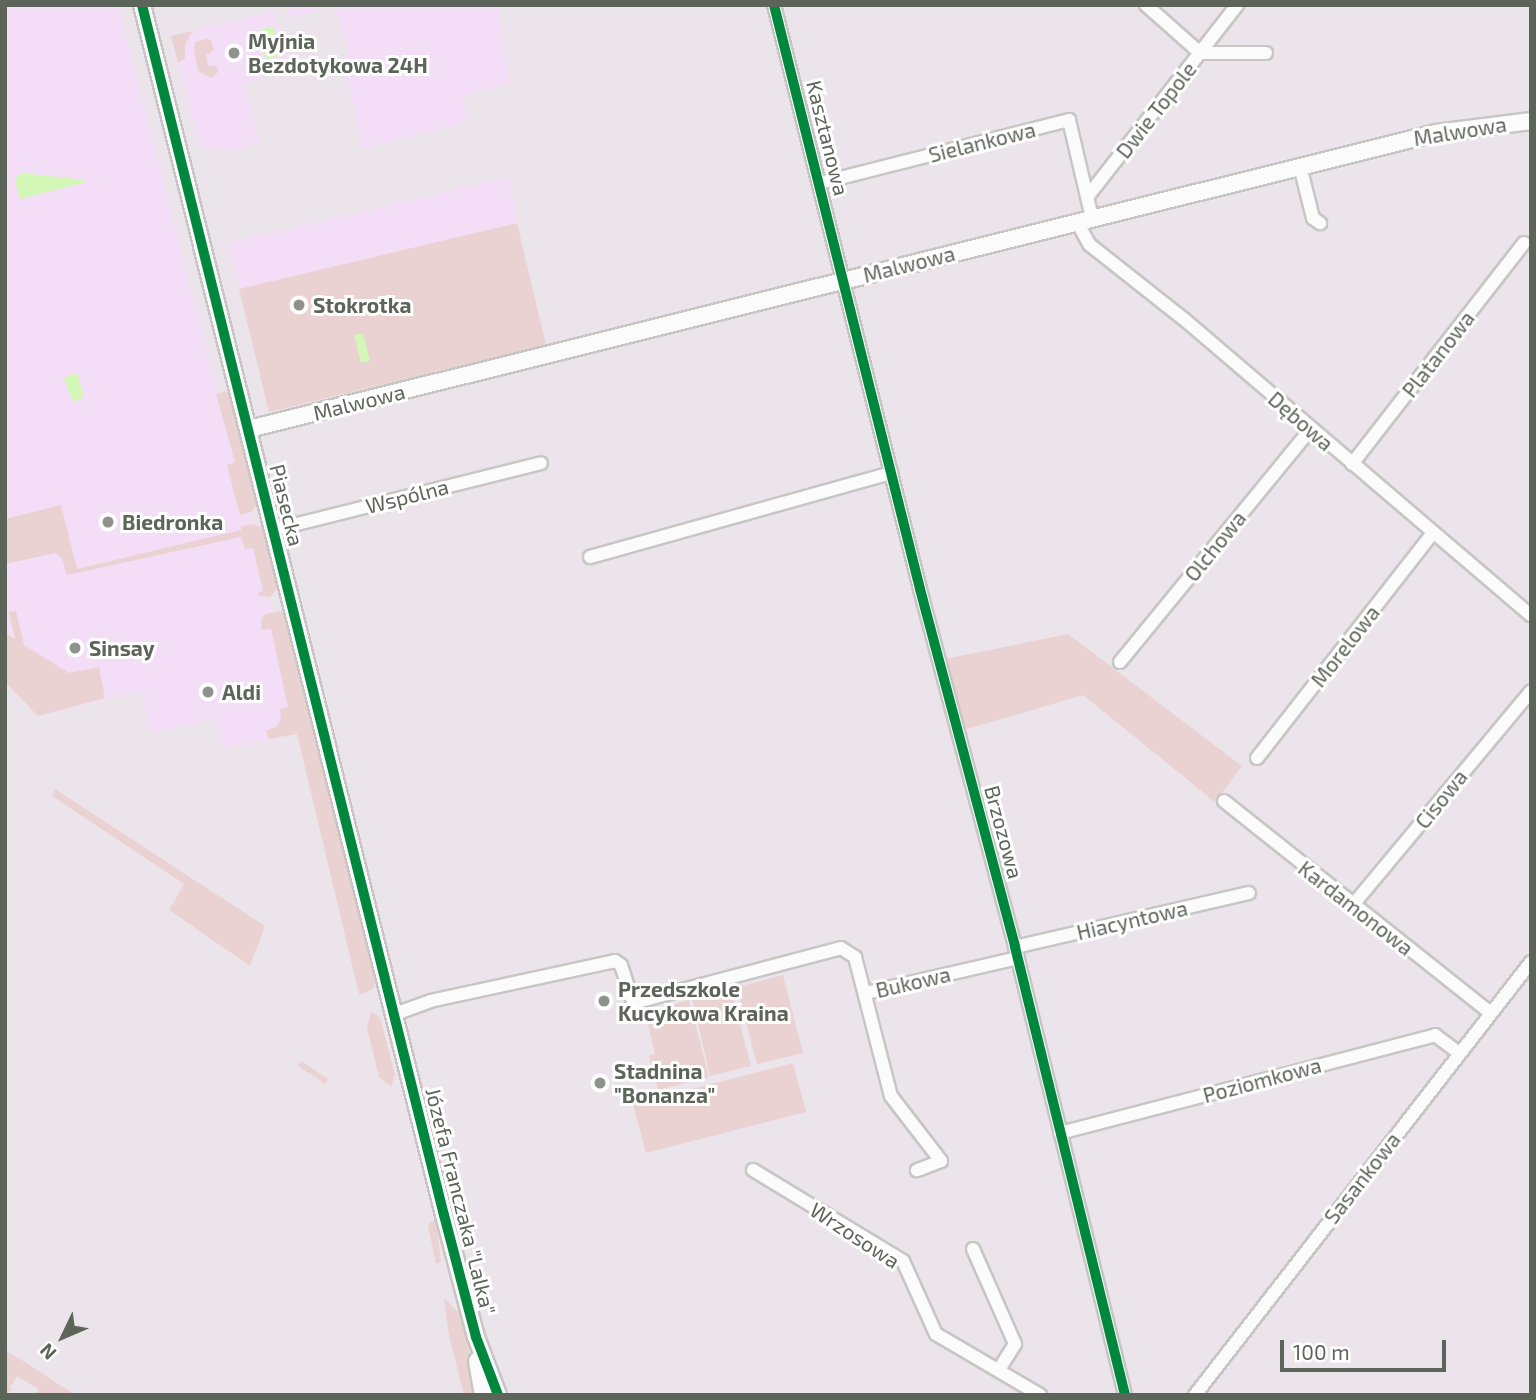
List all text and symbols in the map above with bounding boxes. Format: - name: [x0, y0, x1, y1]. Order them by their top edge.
- place label: Myjnia Bezdotykowa 24H: [248, 28, 428, 78]
- marker: Myjnia Bezdotykowa 24H: [226, 45, 242, 61]
- street label: Dwie Topole: [1110, 57, 1202, 163]
- street label: Kasztanowa: [802, 78, 854, 198]
- street label: Malwowa: [1412, 111, 1508, 151]
- street label: Sielankowa: [926, 117, 1038, 167]
- street label: Malwowa: [860, 240, 958, 288]
- place label: Stokrotka: [313, 292, 411, 318]
- marker: Stokrotka: [291, 297, 307, 313]
- street label: Platanowa: [1397, 306, 1479, 402]
- street label: Malwowa: [310, 378, 408, 426]
- street label: Dębowa: [1263, 386, 1339, 456]
- street label: Piasecka: [265, 461, 309, 549]
- street label: Wspólna: [363, 474, 451, 518]
- street label: Olchowa: [1179, 506, 1251, 586]
- place label: Biedronka: [122, 509, 223, 535]
- marker: Biedronka: [100, 514, 116, 530]
- street label: Morelowa: [1305, 600, 1385, 692]
- place label: Sinsay: [89, 635, 155, 661]
- marker: Sinsay: [67, 640, 83, 656]
- place label: Aldi: [222, 679, 261, 705]
- marker: Aldi: [200, 684, 216, 700]
- street label: Cisowa: [1410, 764, 1472, 834]
- street label: Brzozowa: [979, 783, 1029, 881]
- street label: Kardamonowa: [1294, 855, 1418, 961]
- street label: Hiacyntowa: [1074, 895, 1190, 945]
- street label: Bukowa: [873, 961, 953, 1003]
- place label: Przedszkole Kucykowa Kraina: [618, 976, 789, 1026]
- marker: Przedszkole Kucykowa Kraina: [596, 993, 612, 1009]
- street label: Poziomkowa: [1200, 1052, 1324, 1108]
- place label: Stadnina "Bonanza": [614, 1058, 715, 1108]
- marker: Stadnina "Bonanza": [592, 1075, 608, 1091]
- street label: Józefa Franczaka "Lalka": [421, 1085, 501, 1317]
- street label: Sasankowa: [1319, 1127, 1405, 1229]
- street label: Wrzosowa: [805, 1197, 905, 1273]
- north arrow: [28, 1302, 98, 1372]
- scale bar: [1284, 1326, 1450, 1370]
- text: N: [34, 1339, 61, 1365]
- text: 100 m: [1293, 1339, 1350, 1364]

